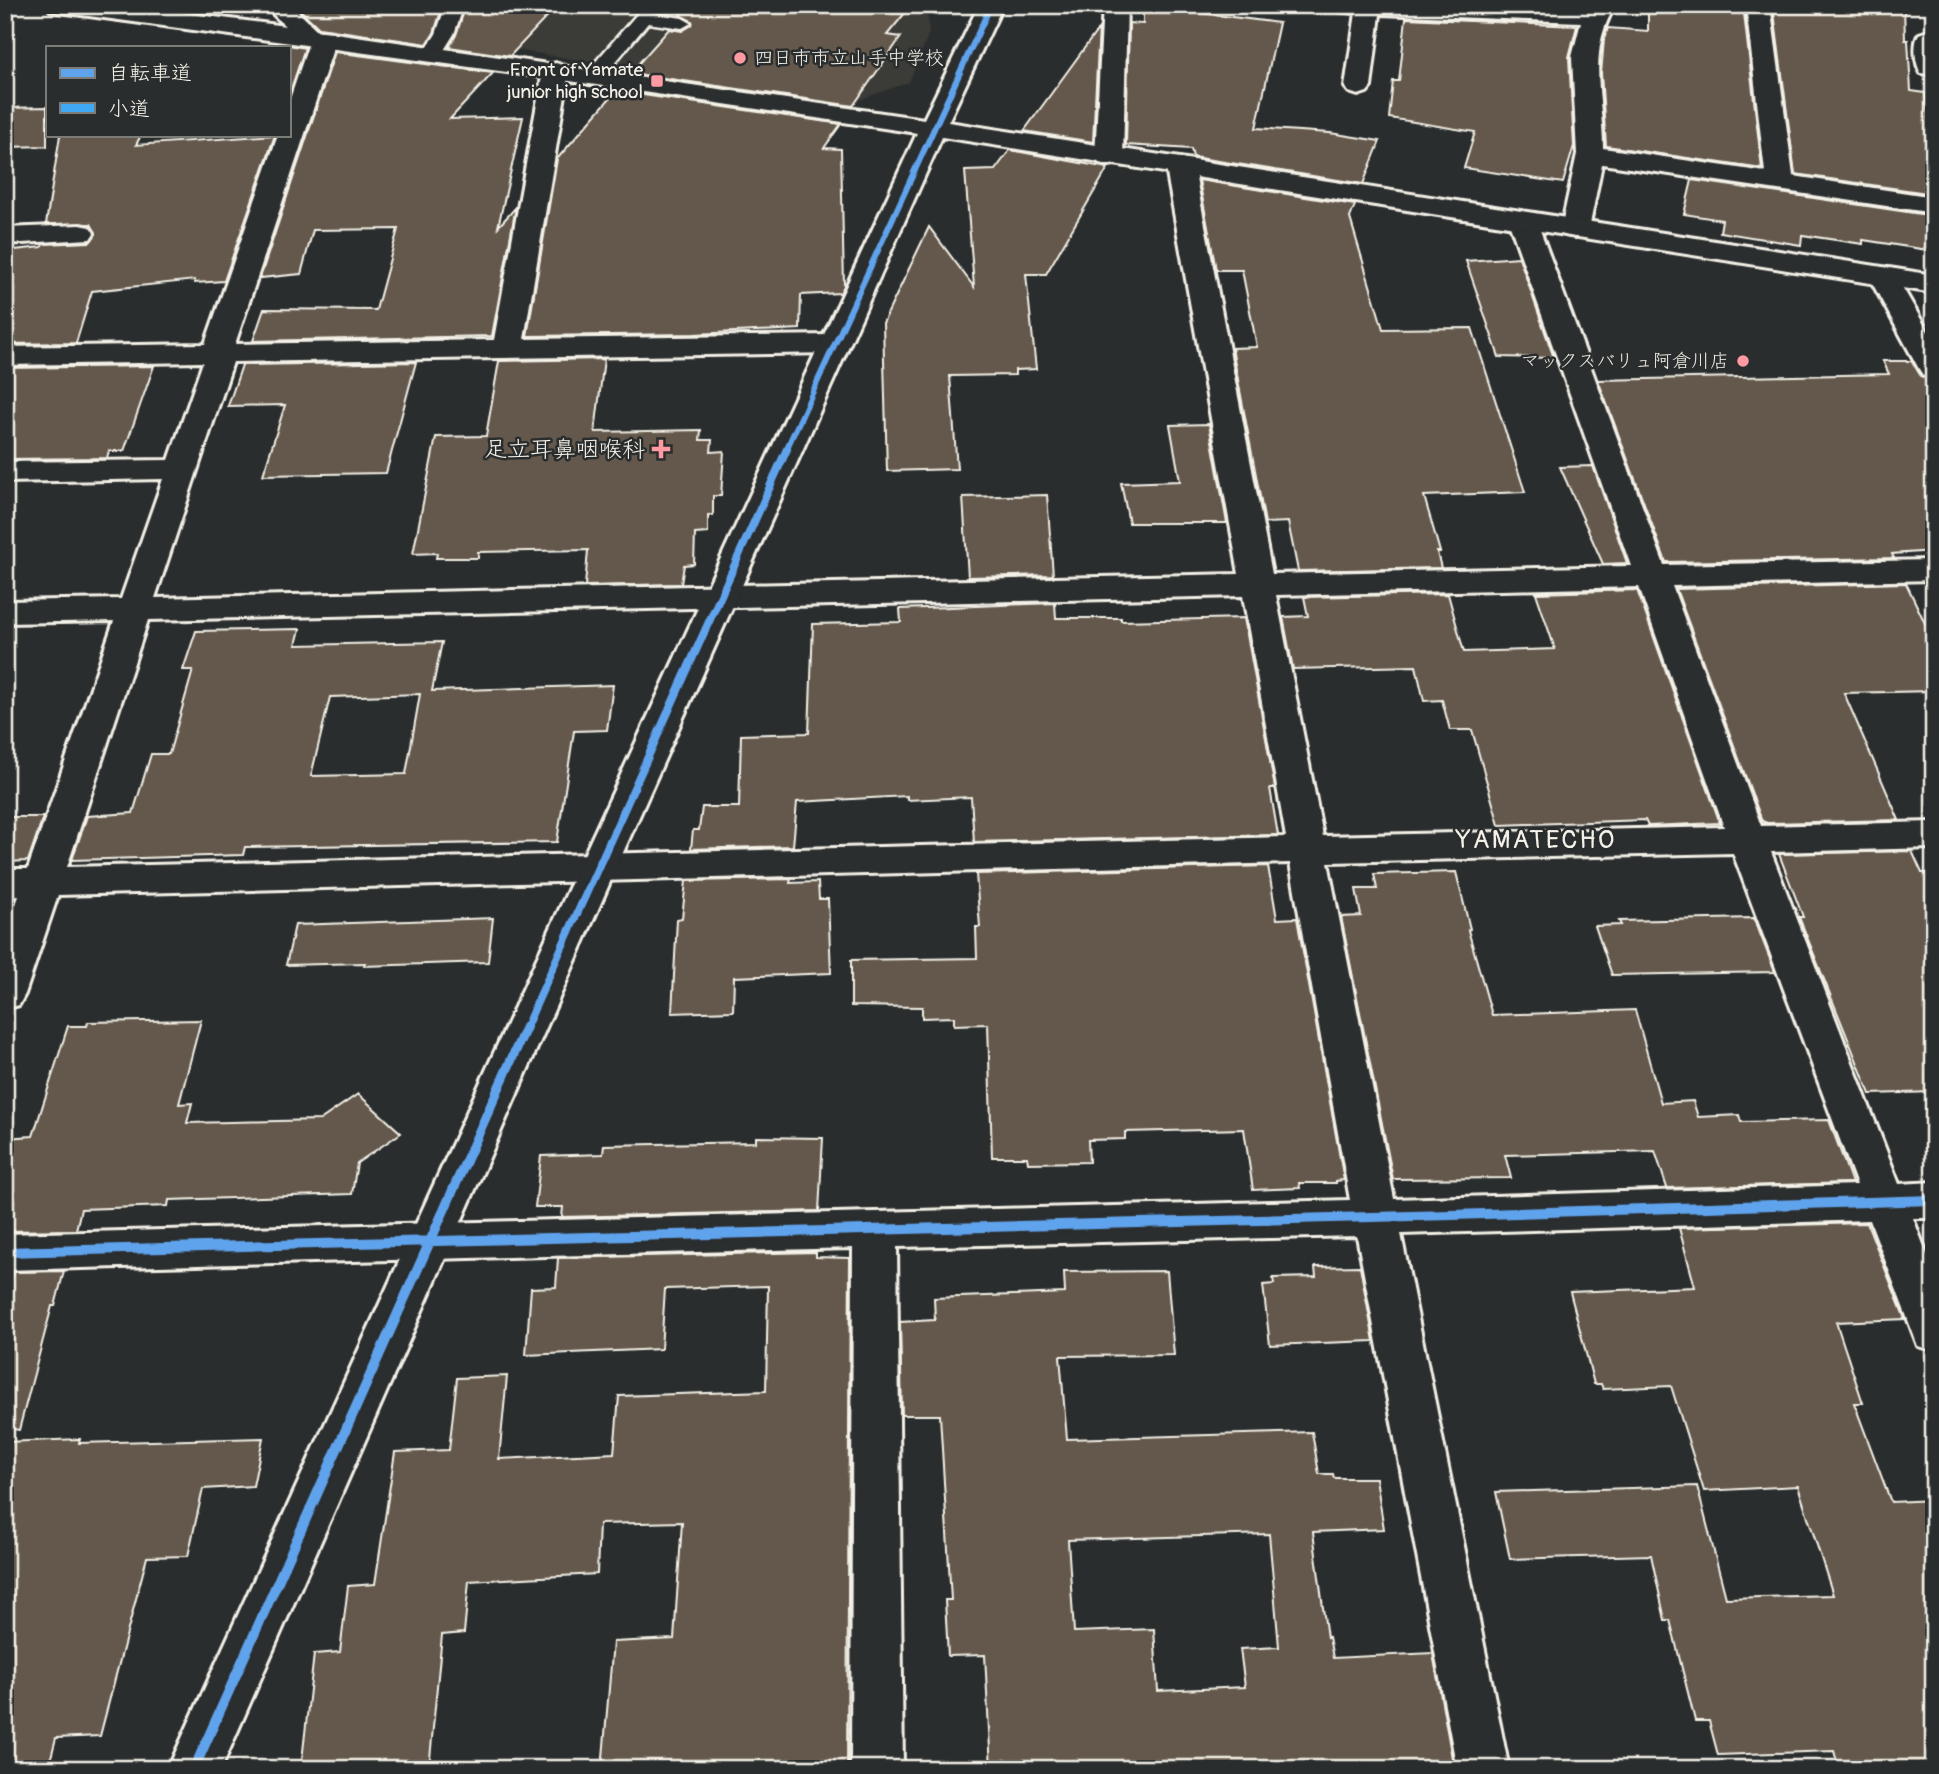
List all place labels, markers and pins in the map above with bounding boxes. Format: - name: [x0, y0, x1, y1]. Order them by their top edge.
- place label: 四日市市立山手中学校: [754, 46, 944, 70]
- marker: 四日市市立山手中学校: [732, 50, 748, 66]
- place label: Front of Yamate junior high school: [506, 58, 644, 104]
- marker: Front of Yamate junior high school: [649, 73, 665, 89]
- place label: マックスバリュ阿倉川店: [1520, 349, 1729, 373]
- marker: マックスバリュ阿倉川店: [1735, 353, 1751, 369]
- place label: 足立耳鼻咽喉科: [484, 435, 645, 464]
- marker: 足立耳鼻咽喉科: [651, 439, 671, 459]

